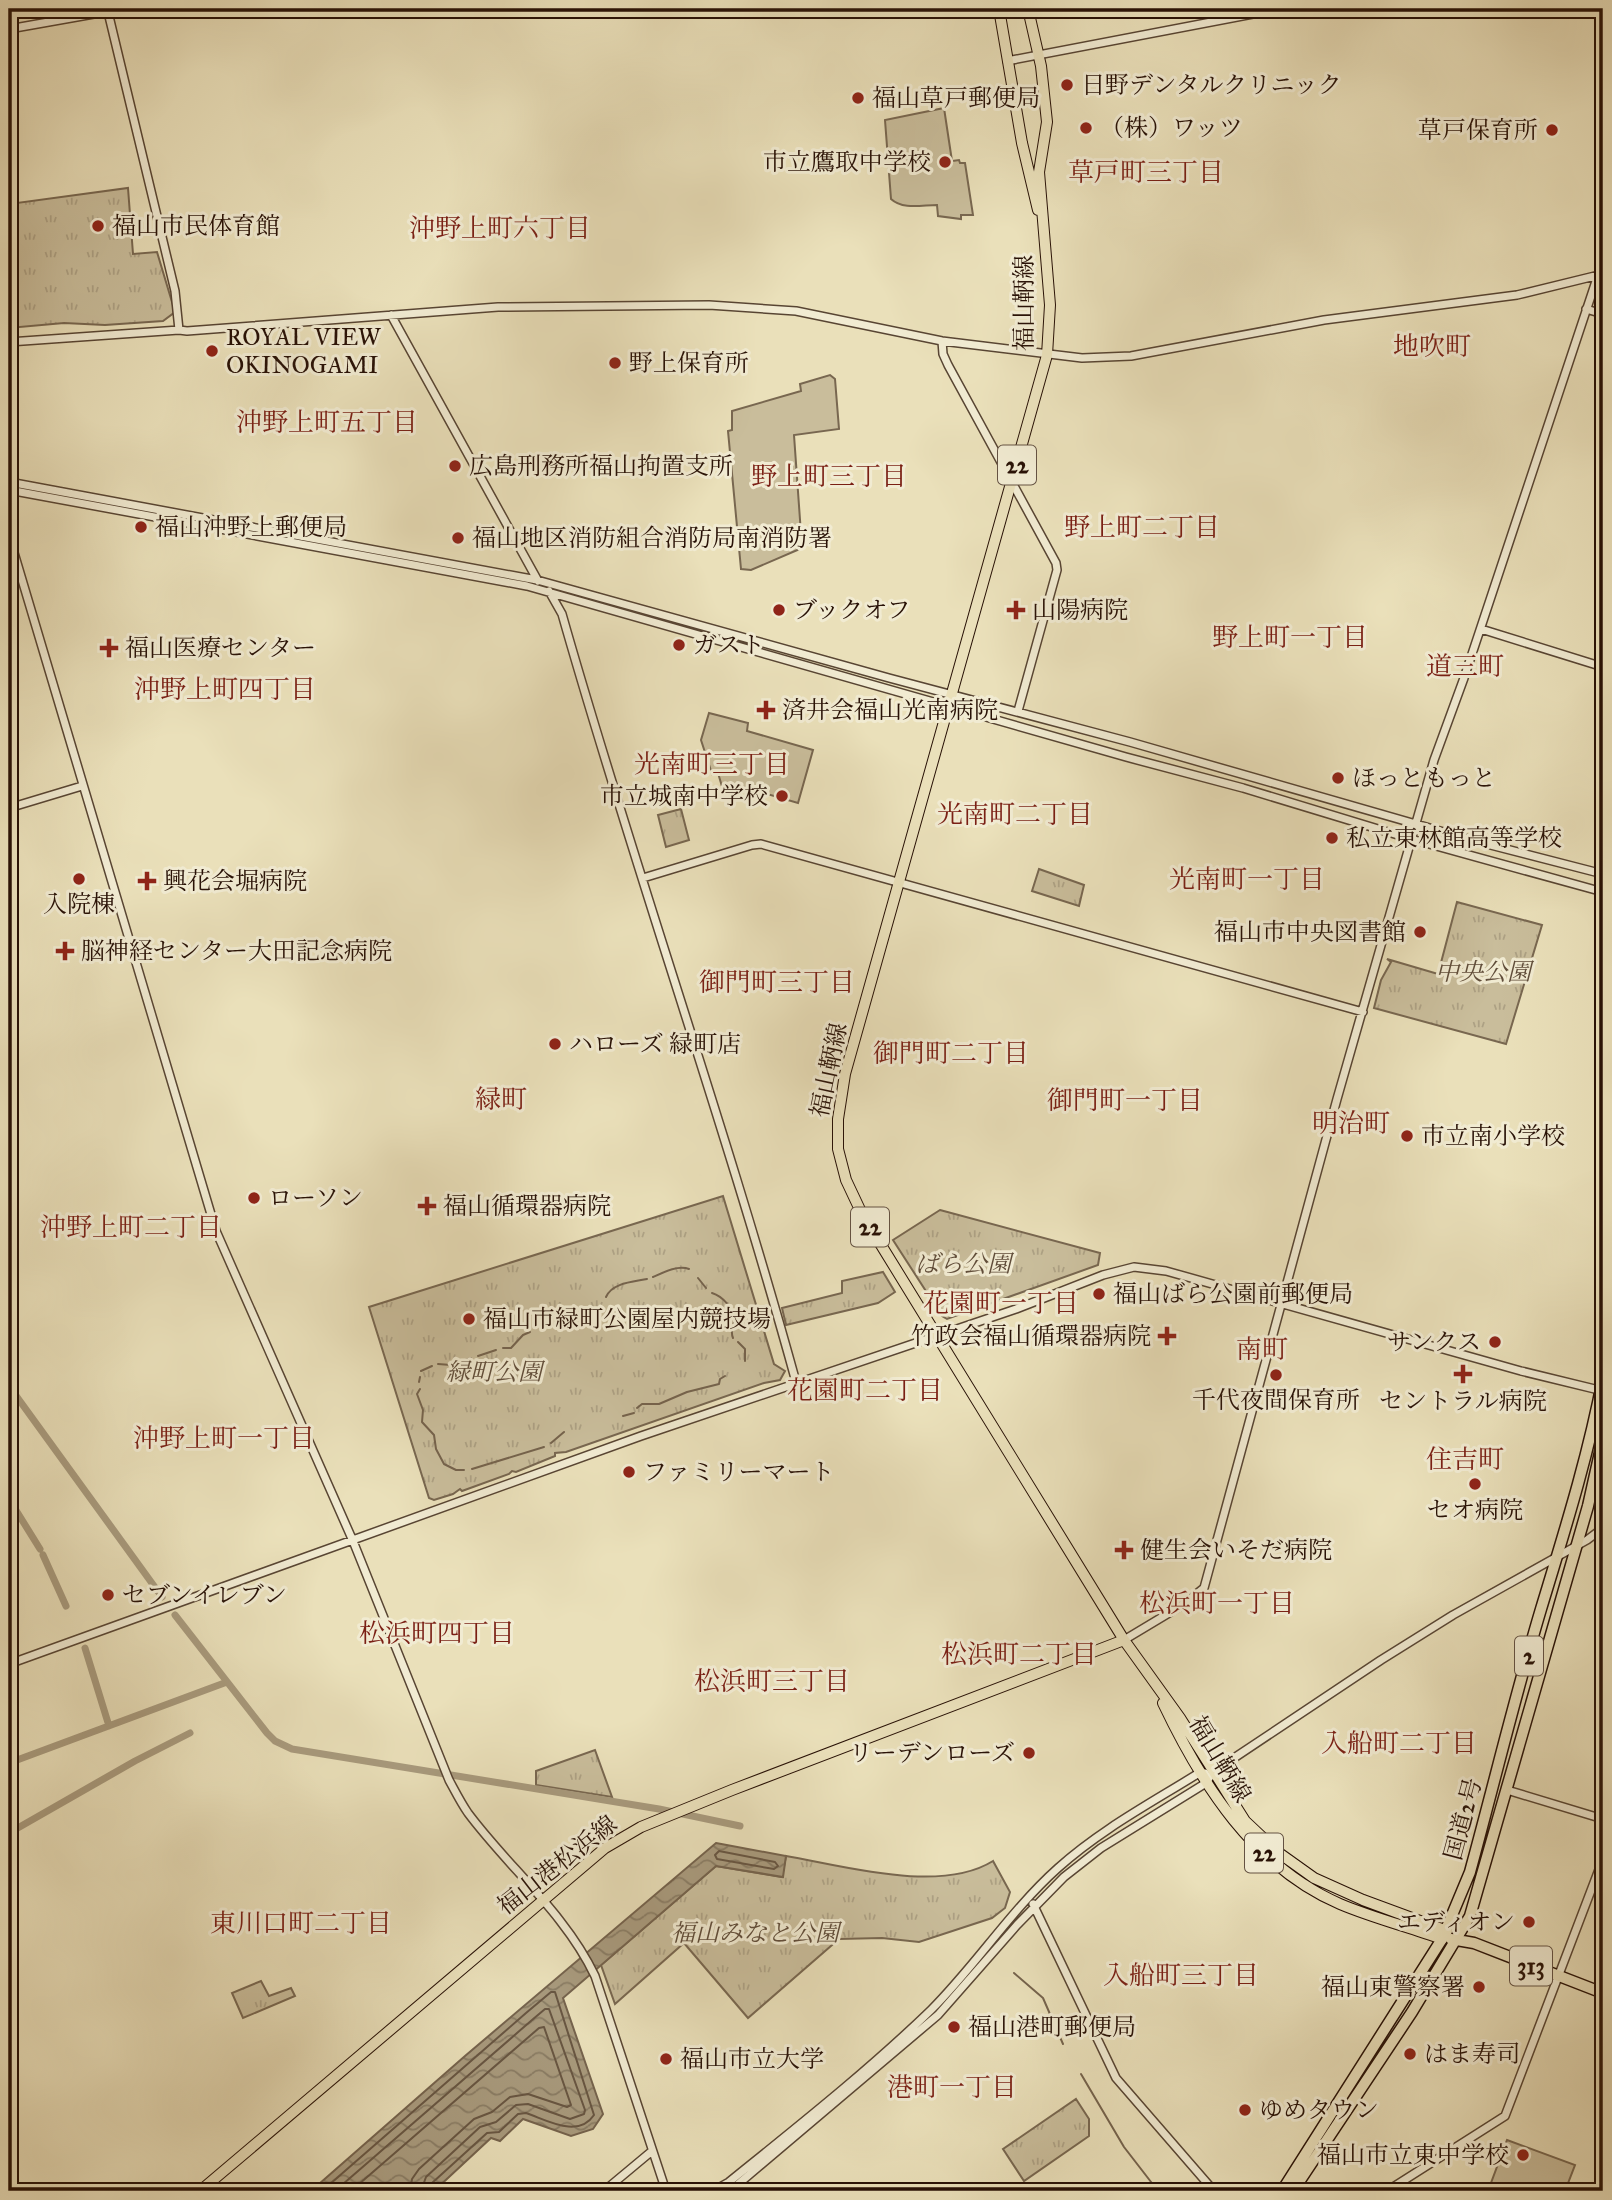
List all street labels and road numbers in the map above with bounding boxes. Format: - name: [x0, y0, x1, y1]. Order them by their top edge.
- street label: 福山鞆線: [1009, 255, 1039, 351]
- road number: 22: [998, 446, 1036, 485]
- street label: 福山鞆線: [804, 1020, 854, 1120]
- road number: 22: [851, 1208, 889, 1246]
- road number: 2: [1515, 1637, 1543, 1676]
- street label: 福山鞆線: [1182, 1710, 1258, 1808]
- street label: 国道2号: [1438, 1775, 1488, 1863]
- street label: 福山港松浜線: [491, 1809, 623, 1921]
- road number: 22: [1245, 1834, 1283, 1872]
- road number: 313: [1510, 1946, 1552, 1985]

